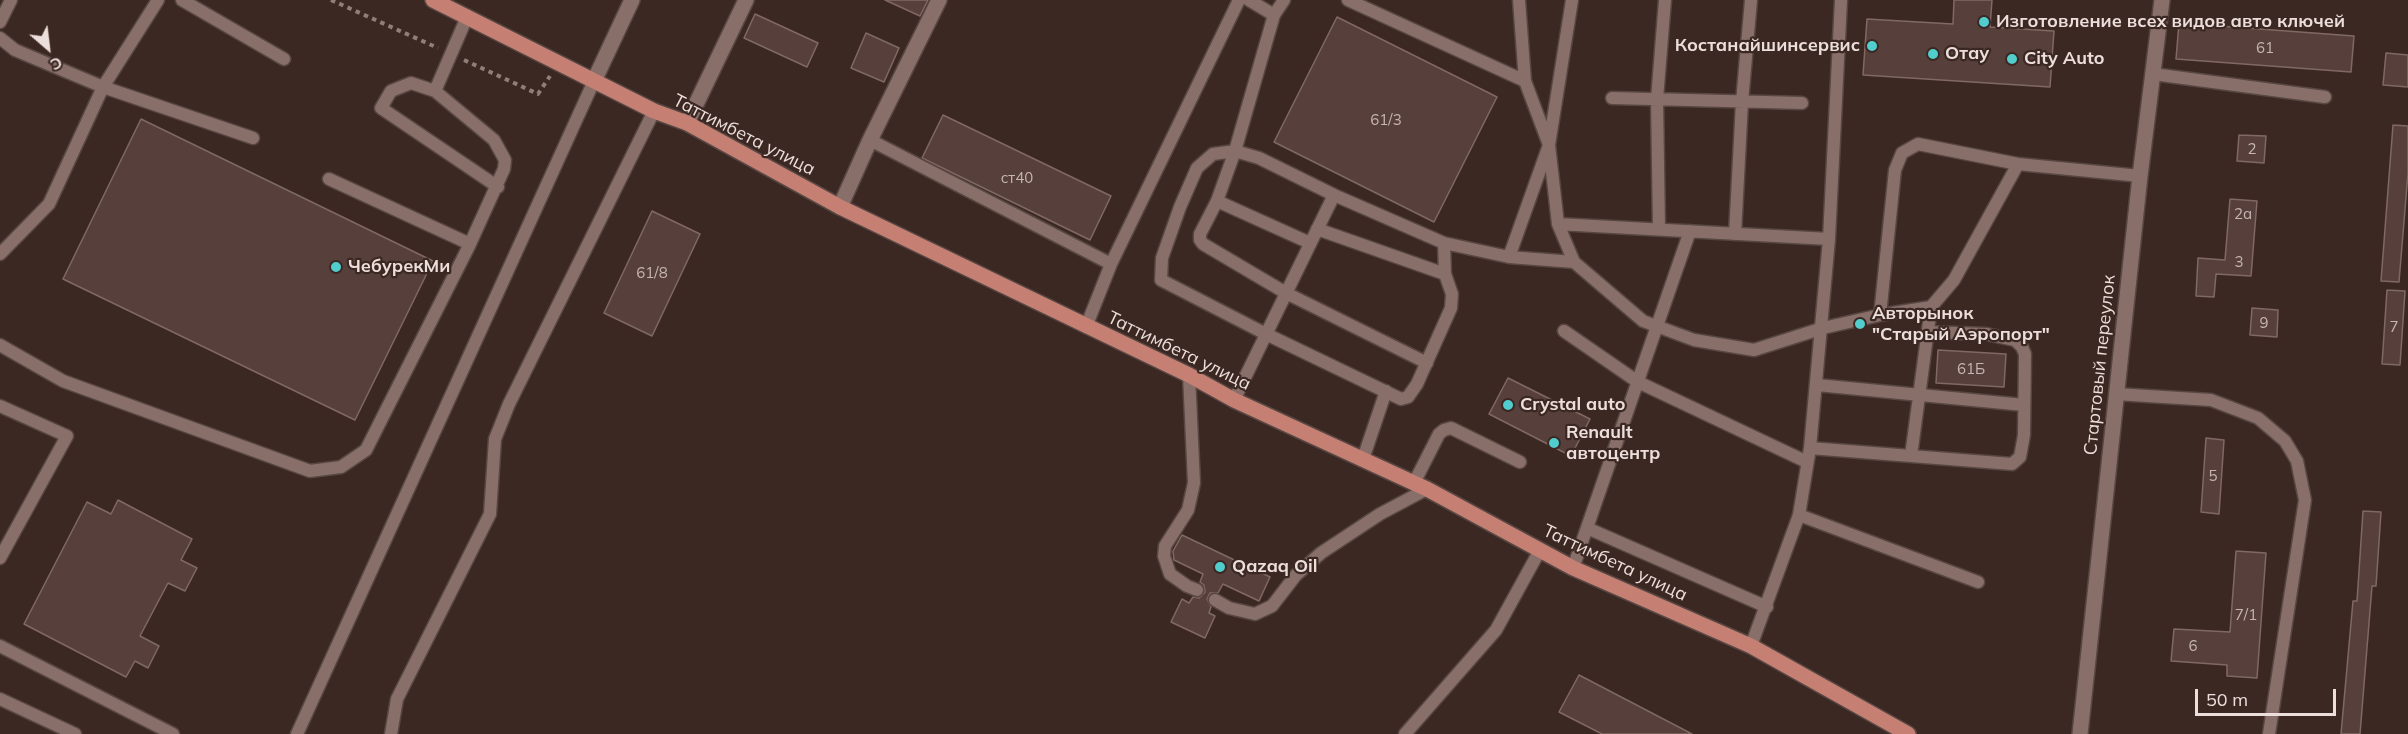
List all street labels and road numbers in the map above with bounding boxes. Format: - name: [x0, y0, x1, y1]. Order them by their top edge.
- street label: Таттимбета улица: [669, 90, 819, 180]
- street label: Стартовый переулок: [2080, 274, 2120, 456]
- street label: Таттимбета улица: [1104, 307, 1254, 395]
- street label: Таттимбета улица: [1539, 520, 1691, 606]

